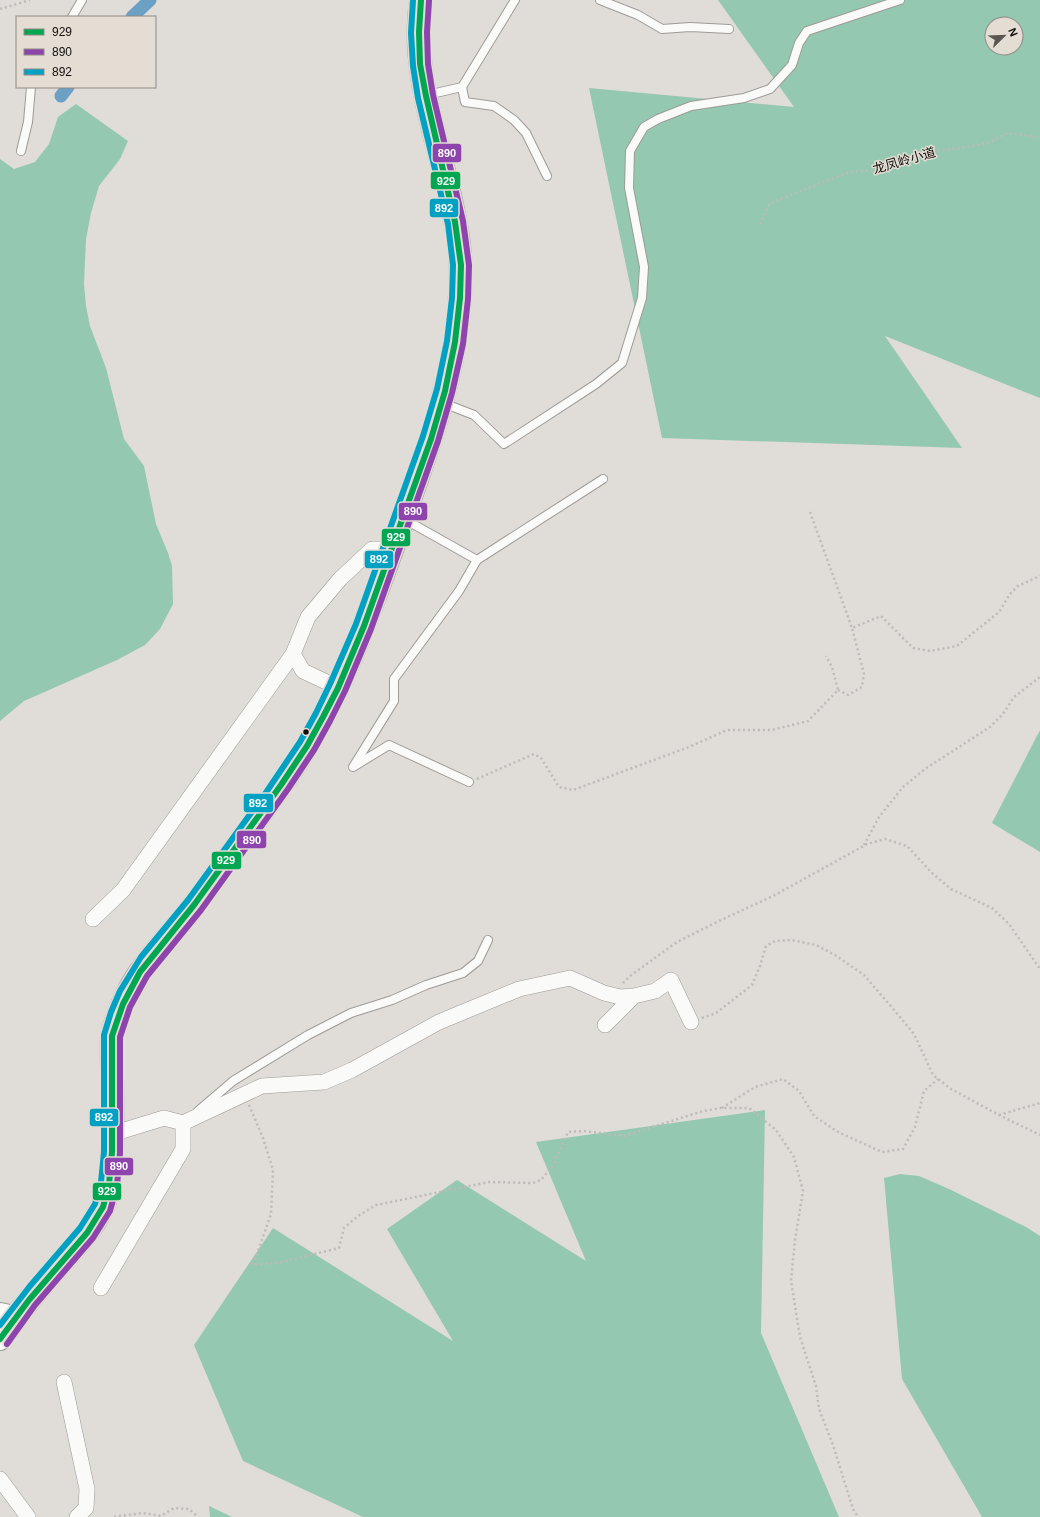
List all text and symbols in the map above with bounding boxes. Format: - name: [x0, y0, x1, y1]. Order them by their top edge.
- legend: [16, 16, 156, 88]
- north arrow: [984, 16, 1024, 56]
- text: 929: [52, 25, 72, 39]
- text: N: [1006, 26, 1020, 38]
- text: 890: [52, 45, 72, 59]
- text: 892: [52, 65, 72, 79]
- line badge: 890: [432, 143, 462, 163]
- street label: 龙凤岭小道: [871, 144, 937, 177]
- text: 890: [438, 147, 456, 159]
- line badge: 929: [430, 171, 461, 190]
- text: 929: [437, 175, 455, 187]
- line badge: 892: [429, 198, 459, 218]
- text: 892: [435, 202, 453, 214]
- line badge: 890: [398, 502, 428, 521]
- text: 890: [404, 505, 422, 517]
- line badge: 929: [381, 528, 411, 547]
- text: 929: [387, 531, 405, 543]
- line badge: 892: [364, 550, 394, 569]
- text: 892: [370, 553, 388, 565]
- unlabelled marker: [301, 727, 311, 737]
- line badge: 892: [243, 793, 274, 813]
- text: 892: [249, 797, 267, 809]
- line badge: 890: [236, 830, 267, 849]
- text: 890: [243, 834, 261, 846]
- line badge: 929: [211, 851, 242, 870]
- text: 929: [217, 854, 235, 866]
- line badge: 892: [89, 1108, 119, 1127]
- text: 892: [95, 1111, 113, 1123]
- line badge: 890: [104, 1157, 134, 1176]
- text: 890: [110, 1160, 128, 1172]
- line badge: 929: [92, 1182, 122, 1201]
- text: 929: [98, 1185, 116, 1197]

